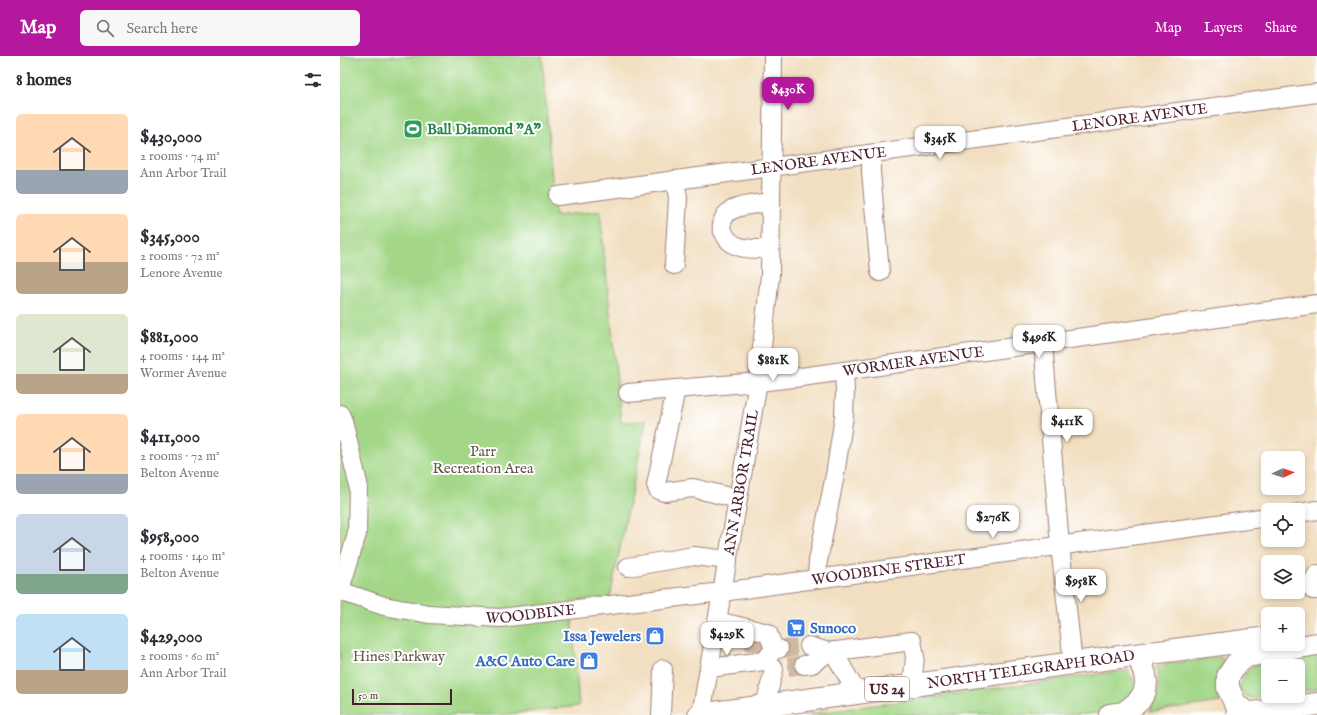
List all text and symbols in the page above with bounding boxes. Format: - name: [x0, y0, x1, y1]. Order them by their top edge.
- search box: [80, 10, 360, 46]
- text: Map: [20, 16, 56, 40]
- icon: search: [94, 17, 116, 39]
- text: Search here: [126, 19, 198, 38]
- text: Map: [1155, 19, 1182, 37]
- text: Layers: [1204, 19, 1243, 37]
- text: Share: [1265, 19, 1297, 37]
- icon: filters: [302, 69, 324, 91]
- text: 8 homes: [16, 70, 71, 91]
- pin: $430K: [760, 77, 816, 111]
- text: $430K: [771, 81, 805, 98]
- street label: LENORE AVENUE: [1071, 99, 1209, 136]
- sports icon: Ball Diamond "A": [402, 118, 424, 140]
- place label: Ball Diamond "A": [427, 120, 541, 139]
- pin: $345K: [912, 126, 968, 160]
- text: $430,000: [140, 127, 202, 148]
- icon: home: [48, 130, 96, 178]
- text: $345K: [924, 130, 956, 147]
- street label: LENORE AVENUE: [750, 143, 888, 180]
- text: 2 rooms · 74 m²: [140, 148, 220, 165]
- text: Ann Arbor Trail: [140, 165, 226, 182]
- text: $345,000: [140, 227, 200, 248]
- icon: home: [48, 230, 96, 278]
- text: 2 rooms · 72 m²: [140, 248, 220, 265]
- text: Lenore Avenue: [140, 265, 223, 282]
- pin: $496K: [1011, 325, 1067, 359]
- text: $881,000: [140, 327, 199, 348]
- text: $496K: [1022, 329, 1056, 346]
- icon: home: [48, 330, 96, 378]
- street label: WORMER AVENUE: [841, 342, 985, 381]
- text: 4 rooms · 144 m²: [140, 348, 225, 365]
- pin: $881K: [745, 348, 801, 382]
- text: $881K: [757, 352, 789, 369]
- text: Wormer Avenue: [140, 365, 227, 382]
- street label: ANN ARBOR TRAIL: [719, 408, 763, 558]
- pin: $411K: [1039, 409, 1095, 443]
- text: $411K: [1051, 413, 1083, 430]
- text: $411,000: [140, 427, 200, 448]
- icon: home: [48, 430, 96, 478]
- park label: Parr Recreation Area: [433, 442, 534, 478]
- text: 2 rooms · 72 m²: [140, 448, 220, 465]
- north arrow: [1261, 451, 1305, 495]
- map controls: [1261, 451, 1305, 703]
- text: Belton Avenue: [140, 465, 219, 482]
- button: locate: [1261, 503, 1305, 547]
- pin: $276K: [965, 505, 1021, 539]
- text: $276K: [976, 509, 1010, 526]
- text: $958,000: [140, 527, 199, 548]
- icon: home: [48, 530, 96, 578]
- text: 4 rooms · 140 m²: [140, 548, 225, 565]
- street label: WOODBINE STREET: [810, 550, 967, 590]
- button: layers: [1261, 555, 1305, 599]
- text: Belton Avenue: [140, 565, 219, 582]
- pin: $958K: [1053, 569, 1109, 603]
- text: $958K: [1065, 573, 1097, 590]
- street label: WOODBINE: [485, 600, 577, 628]
- button: +: [1261, 607, 1305, 651]
- supermarket icon: Sunoco: [785, 617, 807, 639]
- place label: Sunoco: [810, 619, 856, 638]
- pin: $429K: [699, 622, 755, 656]
- shop icon: Issa Jewelers: [644, 625, 666, 647]
- text: $429K: [710, 626, 744, 643]
- text: $429,000: [140, 627, 203, 648]
- place label: Issa Jewelers: [563, 627, 642, 646]
- icon: home: [48, 630, 96, 678]
- street label: NORTH TELEGRAPH ROAD: [926, 646, 1136, 693]
- park label: Hines Parkway: [353, 647, 446, 666]
- text: 2 rooms · 60 m²: [140, 648, 219, 665]
- shop icon: A&C Auto Care: [578, 650, 600, 672]
- place label: A&C Auto Care: [475, 652, 575, 671]
- button: −: [1261, 659, 1305, 703]
- text: Ann Arbor Trail: [140, 665, 226, 682]
- road number: US 24: [865, 677, 909, 701]
- scale bar: [352, 687, 452, 706]
- text: 50 m: [358, 689, 378, 703]

